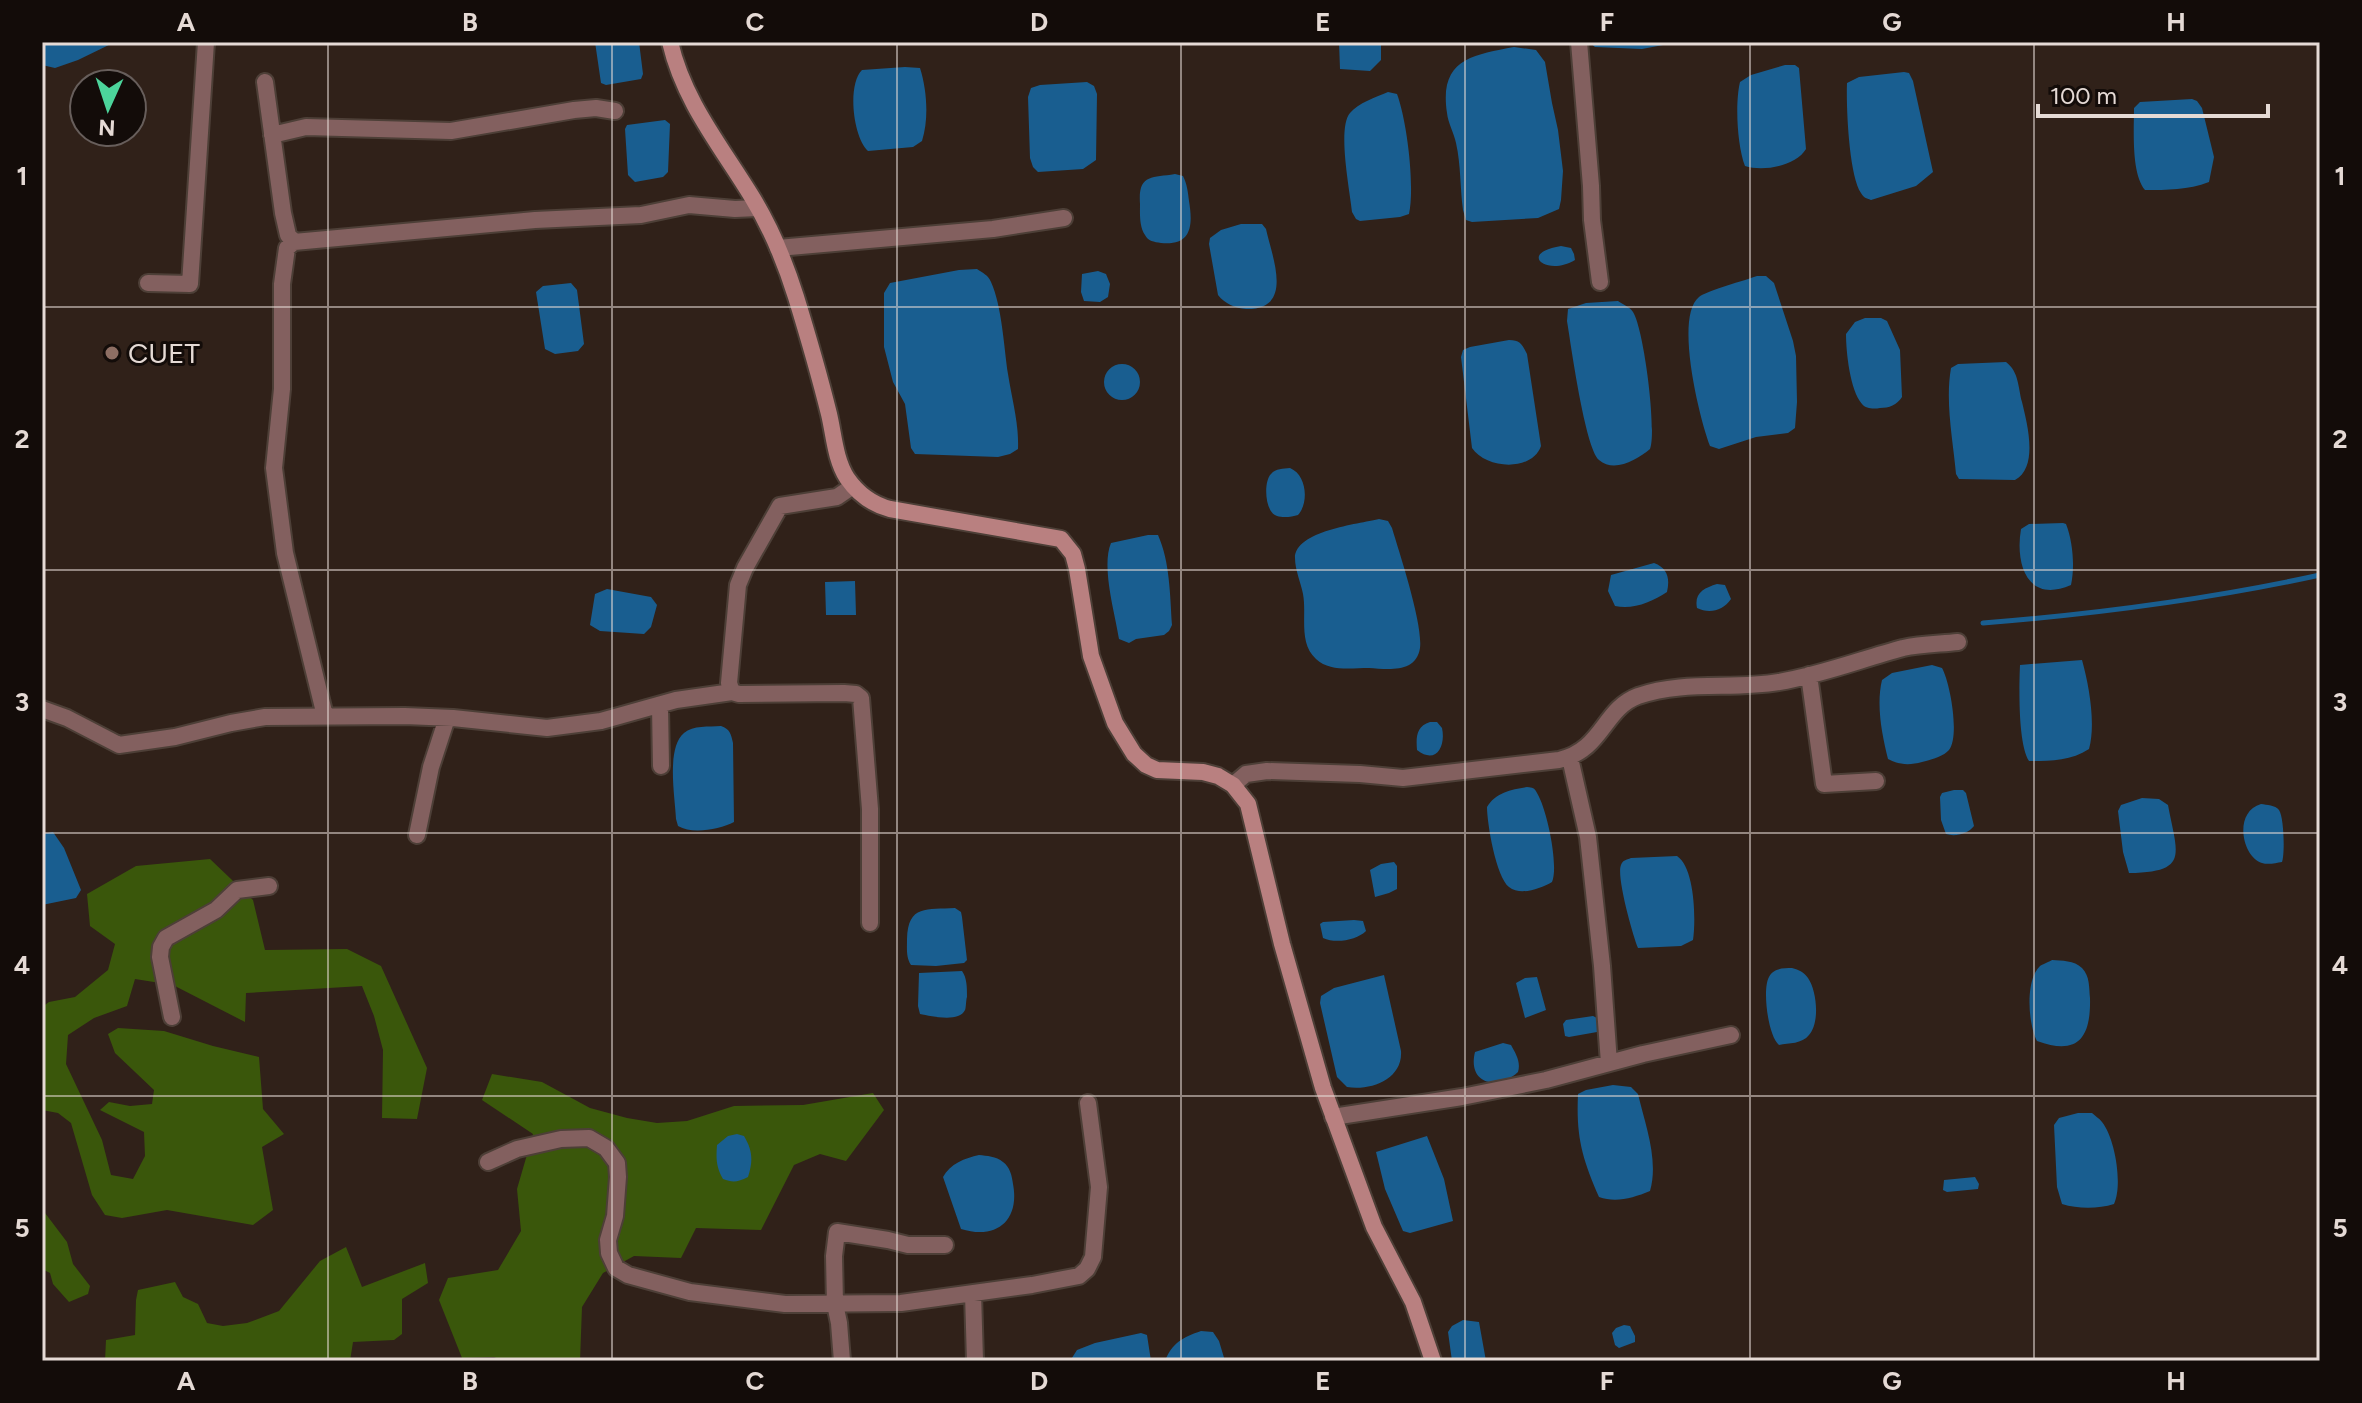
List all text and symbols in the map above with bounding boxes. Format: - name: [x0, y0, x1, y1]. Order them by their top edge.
- text: A: [177, 6, 196, 38]
- text: B: [462, 6, 478, 38]
- text: C: [746, 6, 765, 38]
- text: D: [1030, 6, 1048, 38]
- text: E: [1315, 6, 1331, 38]
- text: F: [1600, 6, 1614, 38]
- text: G: [1882, 6, 1902, 38]
- text: H: [2166, 6, 2186, 38]
- north arrow: [68, 68, 148, 148]
- scale bar: [2038, 68, 2268, 118]
- text: 100 m: [2050, 81, 2117, 110]
- text: N: [98, 114, 116, 141]
- text: 1: [17, 160, 27, 192]
- text: 1: [2335, 160, 2345, 192]
- place label: CUET: [128, 336, 201, 370]
- marker: CUET: [103, 344, 121, 362]
- text: 2: [14, 423, 30, 455]
- text: 2: [2332, 423, 2348, 455]
- text: 3: [15, 686, 29, 718]
- text: 3: [2333, 686, 2347, 718]
- text: 4: [14, 949, 30, 981]
- text: 4: [2332, 949, 2348, 981]
- text: 5: [14, 1212, 30, 1244]
- text: 5: [2332, 1212, 2348, 1244]
- text: A: [177, 1365, 196, 1397]
- text: B: [462, 1365, 478, 1397]
- text: C: [746, 1365, 765, 1397]
- text: D: [1030, 1365, 1048, 1397]
- text: E: [1315, 1365, 1331, 1397]
- text: F: [1600, 1365, 1614, 1397]
- text: G: [1882, 1365, 1902, 1397]
- text: H: [2166, 1365, 2186, 1397]

